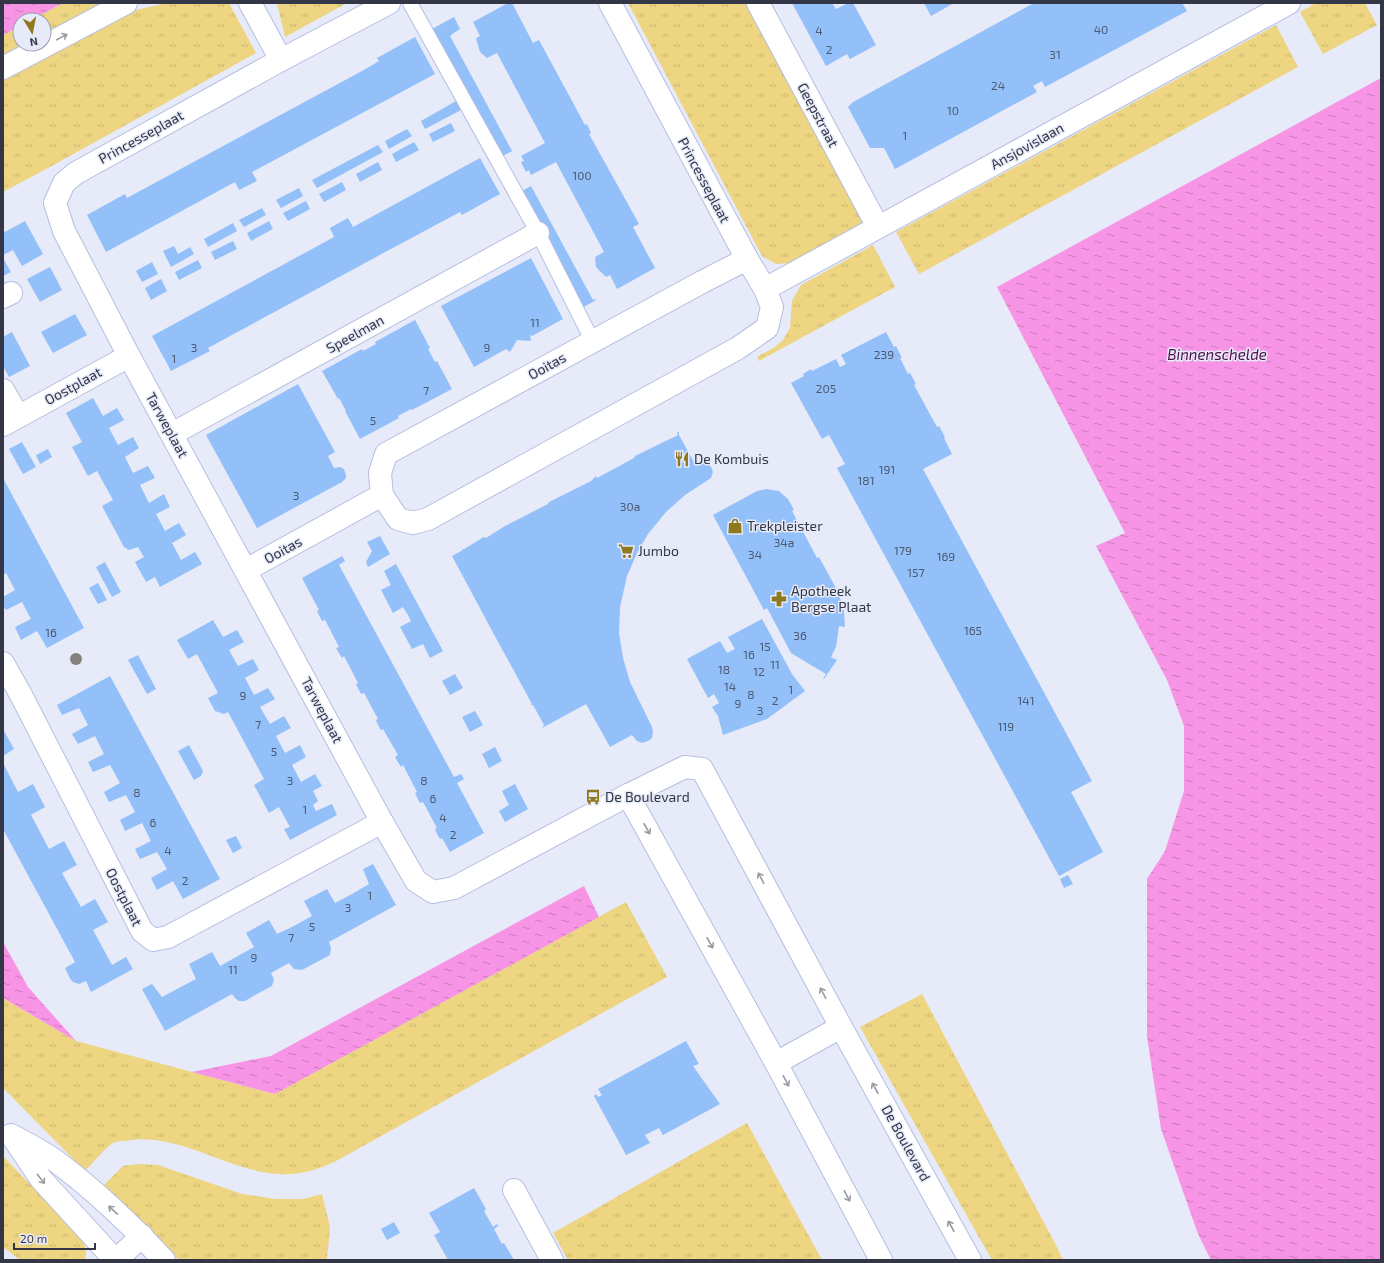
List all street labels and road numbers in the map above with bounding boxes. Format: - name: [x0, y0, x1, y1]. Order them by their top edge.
- street label: Geepstraat: [794, 80, 843, 150]
- street label: Princesseplaat: [95, 106, 186, 167]
- street label: Ansjovislaan: [987, 118, 1066, 173]
- street label: Princesseplaat: [675, 134, 734, 225]
- street label: Speelman: [323, 311, 387, 356]
- street label: Ooitas: [525, 348, 569, 383]
- street label: Oostplaat: [41, 363, 104, 408]
- street label: Tarweplaat: [143, 389, 192, 460]
- street label: Ooitas: [261, 532, 305, 567]
- street label: Tarweplaat: [298, 674, 347, 746]
- street label: Oostplaat: [103, 865, 146, 929]
- street label: De Boulevard: [878, 1102, 934, 1184]

